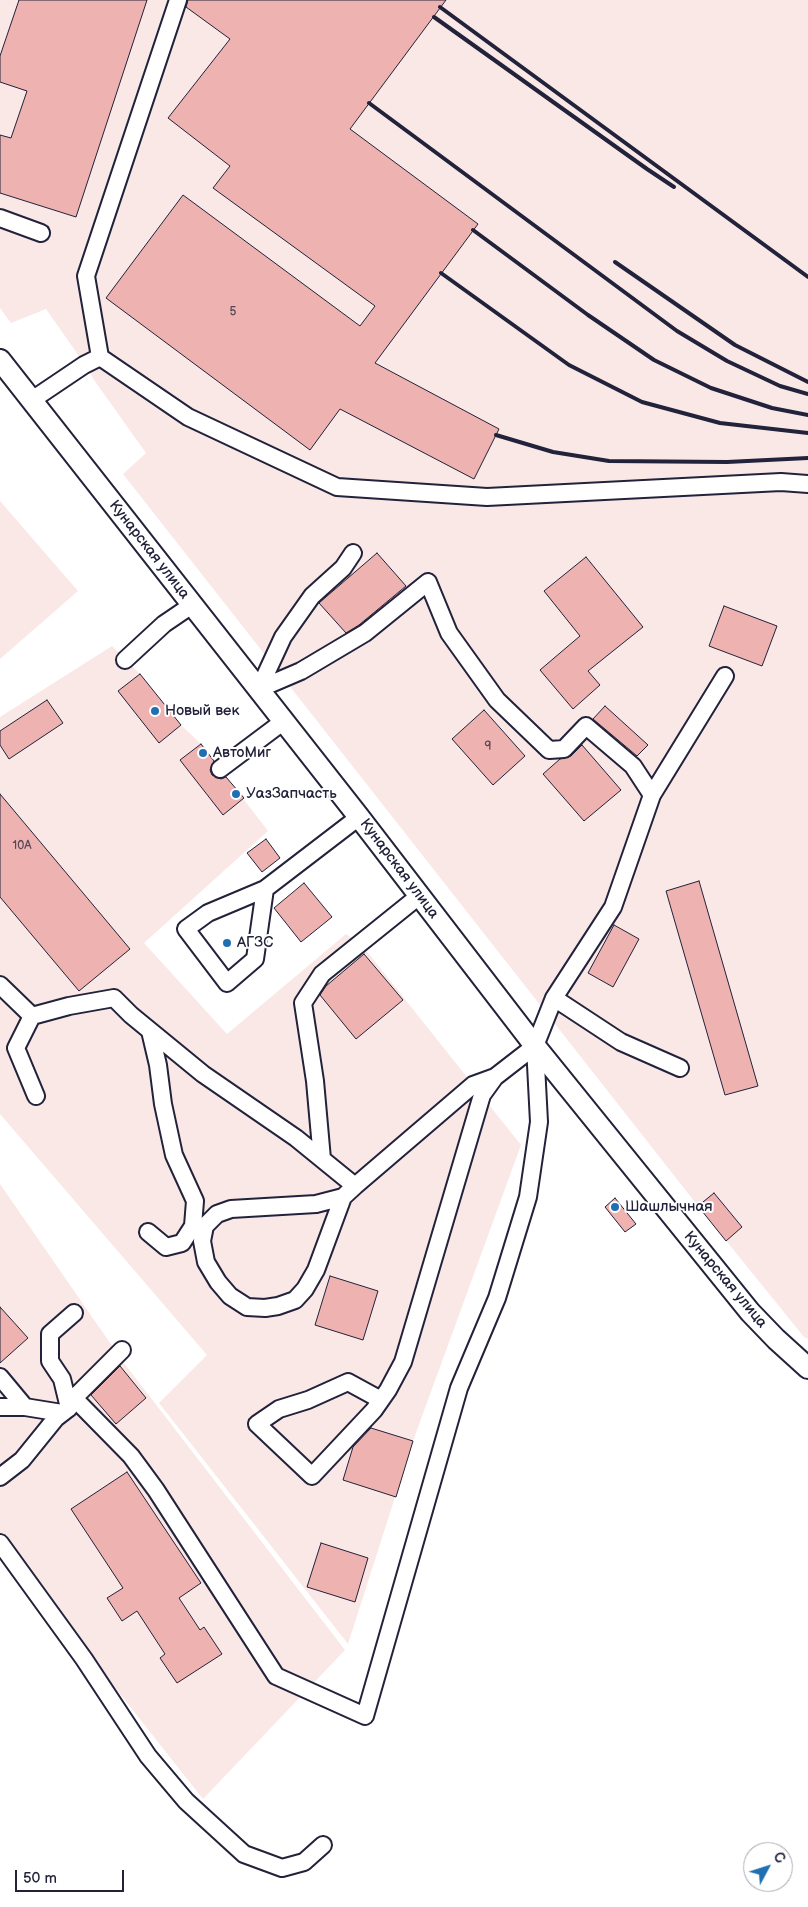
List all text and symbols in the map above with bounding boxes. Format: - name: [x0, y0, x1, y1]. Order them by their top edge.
- house number: 5: [230, 305, 236, 319]
- street label: Кунарская улица: [105, 497, 193, 603]
- place label: Новый век: [165, 702, 239, 720]
- marker: Новый век: [149, 705, 161, 717]
- house number: 9: [485, 740, 491, 754]
- place label: АвтоМиг: [213, 744, 271, 762]
- marker: АвтоМиг: [197, 747, 209, 759]
- place label: УазЗапчасть: [246, 785, 337, 803]
- marker: УазЗапчасть: [230, 788, 242, 800]
- street label: Кунарская улица: [356, 816, 442, 922]
- house number: 10А: [13, 839, 31, 853]
- place label: АГЗС: [237, 934, 273, 952]
- marker: АГЗС: [221, 937, 233, 949]
- place label: Шашлычная: [625, 1198, 713, 1216]
- marker: Шашлычная: [609, 1201, 621, 1213]
- street label: Кунарская улица: [679, 1228, 771, 1332]
- north arrow: [743, 1842, 793, 1892]
- text: С: [769, 1848, 789, 1867]
- scale bar: [18, 1860, 126, 1892]
- text: 50 m: [23, 1869, 57, 1888]

